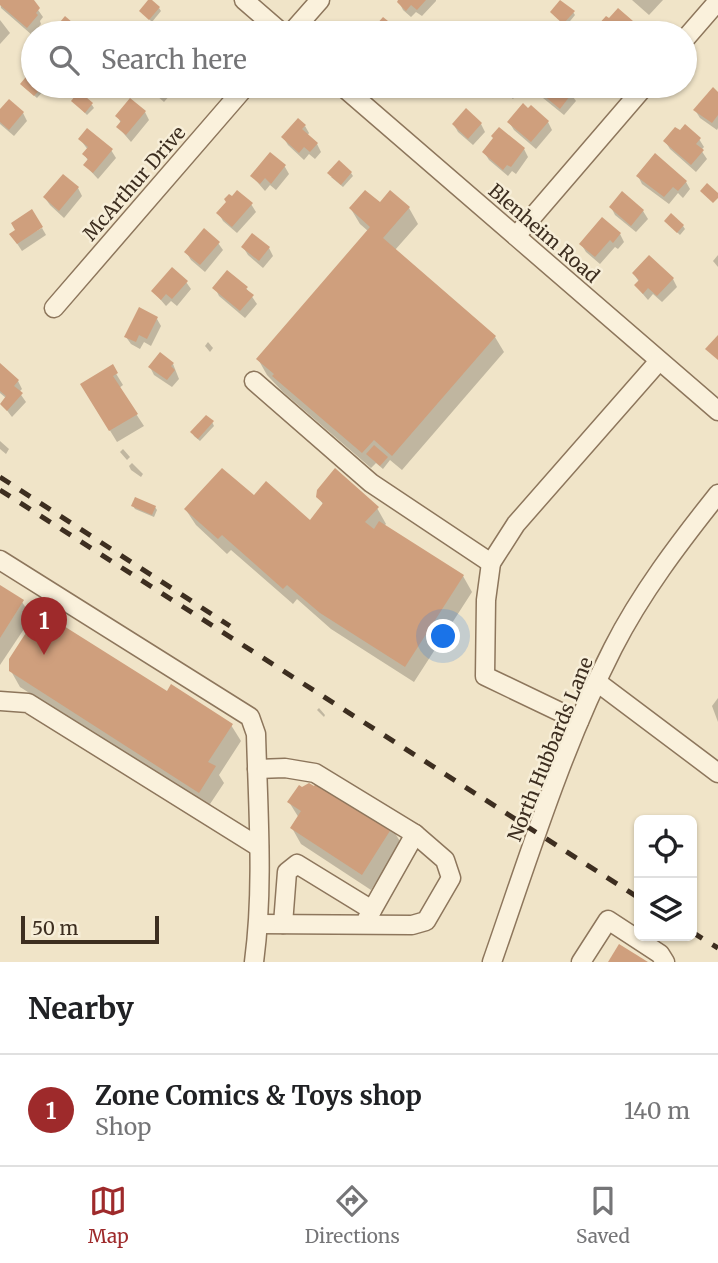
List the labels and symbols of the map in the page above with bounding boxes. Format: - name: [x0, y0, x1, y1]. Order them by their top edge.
- street label: McArthur Drive: [78, 121, 190, 245]
- street label: Blenheim Road: [484, 178, 604, 288]
- pin: 1: [21, 597, 67, 655]
- your location: [426, 619, 460, 653]
- street label: North Hubbards Lane: [502, 653, 598, 845]
- scale bar: [21, 913, 159, 945]

